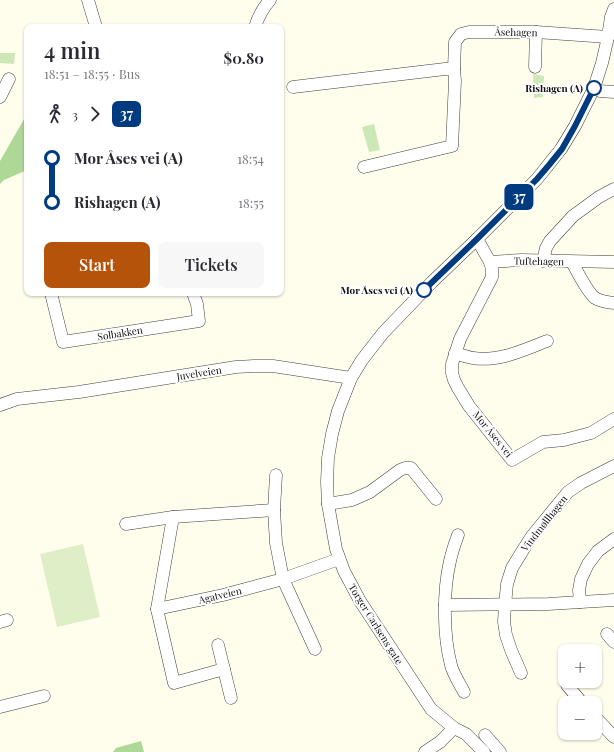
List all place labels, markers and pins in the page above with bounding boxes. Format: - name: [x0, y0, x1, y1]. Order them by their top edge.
- marker: Rishagen (A): [586, 80, 602, 96]
- place label: Rishagen (A): [525, 81, 583, 95]
- marker: Mor Åses vei (A): [416, 282, 432, 298]
- place label: Mor Åses vei (A): [340, 283, 413, 297]

